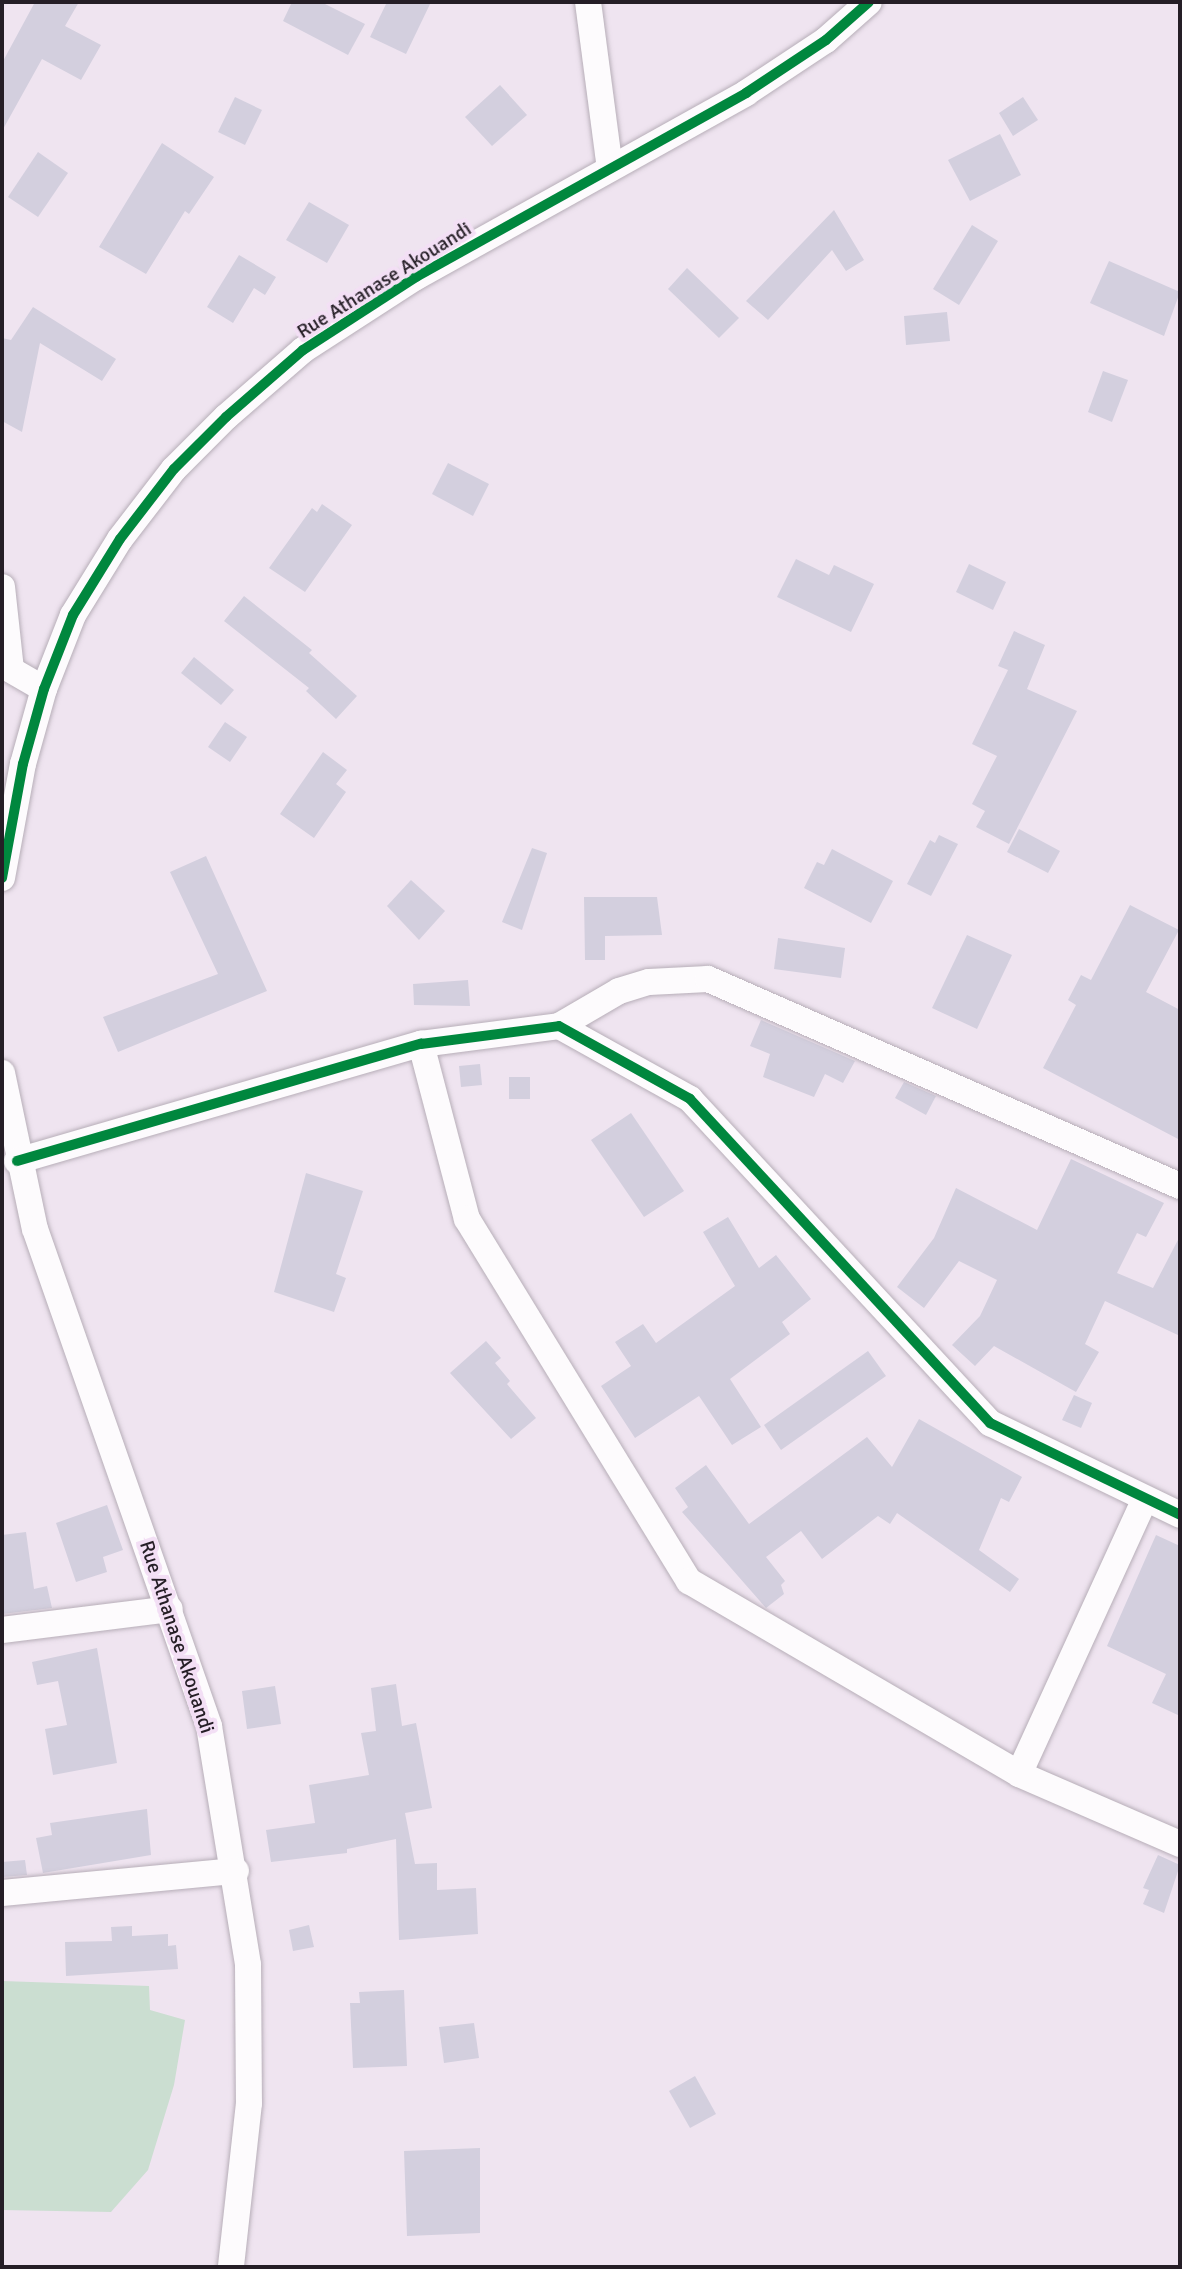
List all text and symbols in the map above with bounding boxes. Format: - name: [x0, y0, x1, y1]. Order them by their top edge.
- street label: Rue Athanase Akouandi: [292, 217, 476, 343]
- street label: Rue Athanase Akouandi: [135, 1538, 219, 1736]

